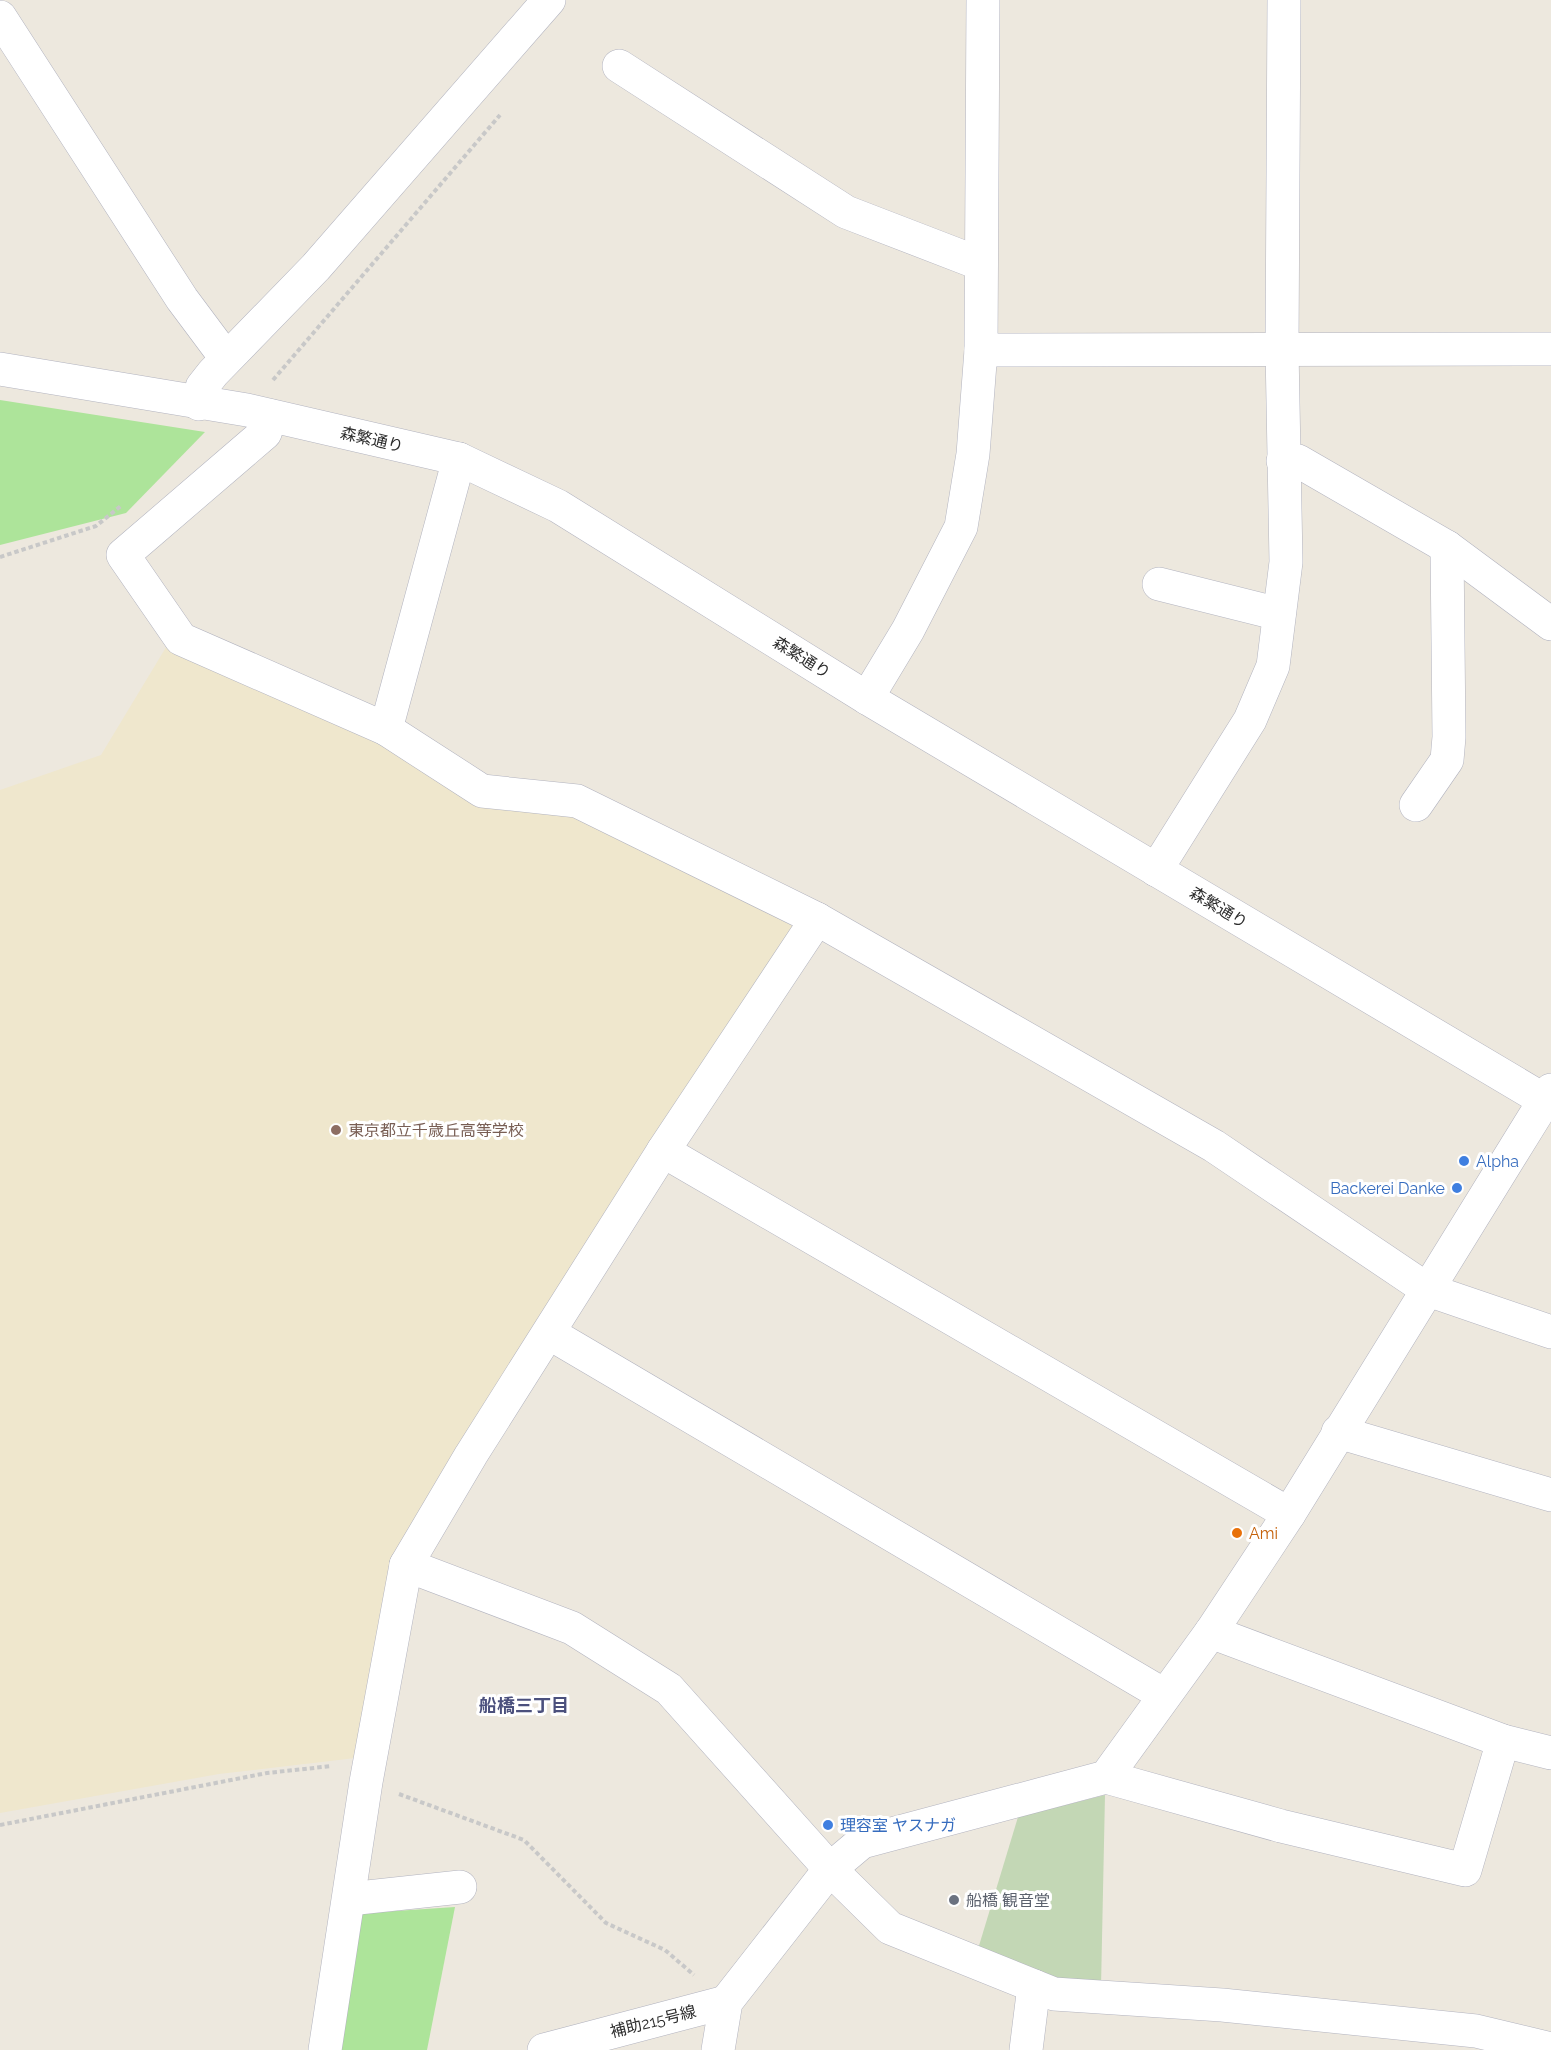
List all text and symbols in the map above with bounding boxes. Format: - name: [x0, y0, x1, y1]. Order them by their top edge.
- street label: 森繁通り: [339, 423, 405, 456]
- street label: 森繁通り: [770, 632, 834, 682]
- street label: 森繁通り: [1186, 883, 1251, 932]
- place label: 東京都立千歳丘高等学校: [348, 1121, 524, 1140]
- marker: 東京都立千歳丘高等学校: [329, 1123, 343, 1137]
- place label: Alpha: [1476, 1152, 1519, 1171]
- marker: Alpha: [1457, 1154, 1471, 1168]
- place label: Backerei Danke: [1330, 1179, 1445, 1198]
- marker: Backerei Danke: [1450, 1181, 1464, 1195]
- place label: Ami: [1249, 1524, 1278, 1543]
- marker: Ami: [1230, 1526, 1244, 1540]
- district label: 船橋三丁目: [479, 1695, 569, 1716]
- place label: 理容室 ヤスナガ: [840, 1816, 956, 1835]
- marker: 理容室 ヤスナガ: [821, 1818, 835, 1832]
- place label: 船橋 観音堂: [966, 1891, 1050, 1910]
- marker: 船橋 観音堂: [947, 1893, 961, 1907]
- street label: 補助215号線: [608, 2002, 698, 2041]

